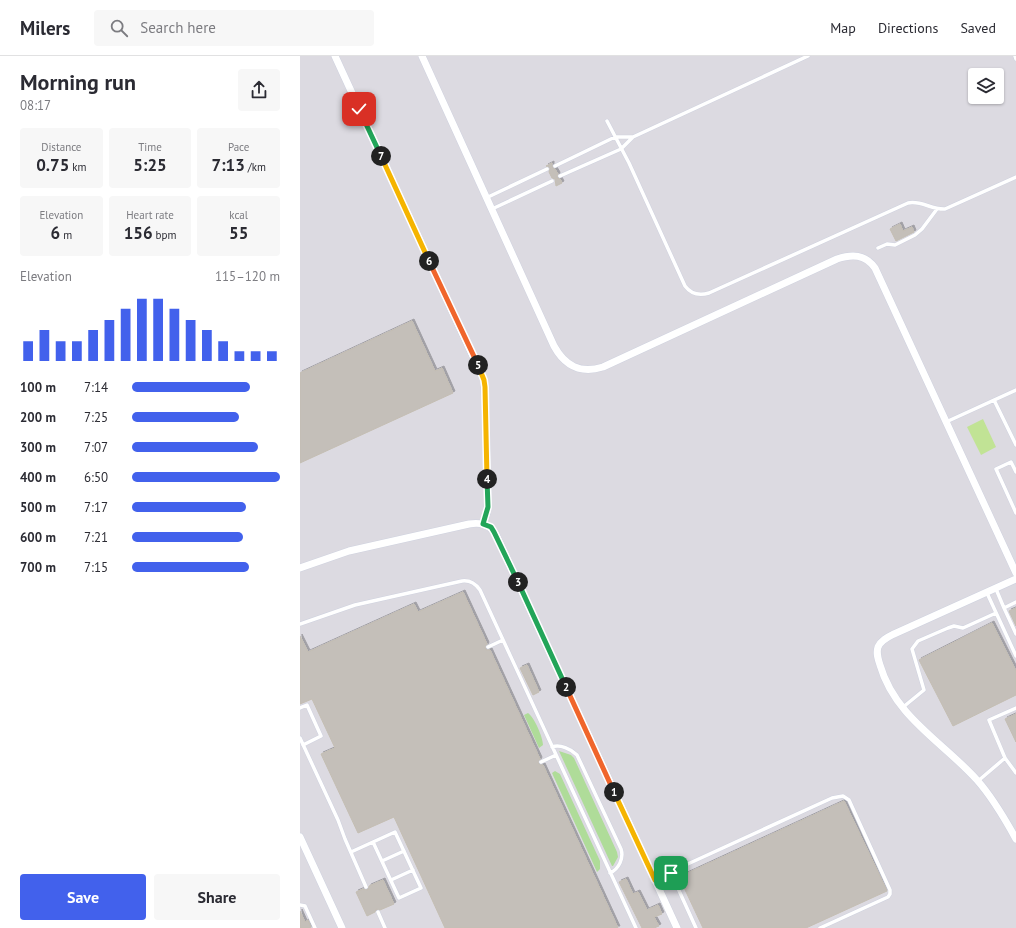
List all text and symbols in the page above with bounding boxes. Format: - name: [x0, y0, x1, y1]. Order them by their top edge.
- search box: [94, 10, 374, 46]
- text: Milers: [20, 16, 70, 40]
- icon: search: [108, 17, 130, 39]
- text: Search here: [140, 18, 216, 37]
- text: Map: [830, 19, 856, 37]
- text: Directions: [878, 19, 938, 37]
- text: Saved: [960, 19, 996, 37]
- text: Morning run: [20, 68, 136, 96]
- map controls: [968, 68, 1004, 104]
- button: layers: [968, 68, 1004, 104]
- button: share: [238, 69, 280, 111]
- pin: [342, 92, 376, 126]
- text: 08:17: [20, 97, 51, 114]
- icon: check: [348, 98, 370, 120]
- text: Distance: [41, 140, 81, 154]
- text: Time: [138, 140, 162, 154]
- text: Pace: [228, 140, 249, 154]
- pin: 7: [371, 146, 391, 166]
- text: 7: [378, 149, 384, 163]
- text: 0.75: [36, 154, 69, 176]
- text: 5:25: [133, 154, 167, 176]
- text: 7:13: [211, 154, 245, 176]
- text: km: [69, 160, 86, 174]
- text: /km: [245, 160, 266, 174]
- text: Elevation: [39, 208, 83, 222]
- text: Heart rate: [126, 208, 174, 222]
- text: kcal: [229, 208, 248, 222]
- text: 6: [51, 222, 60, 244]
- text: 156: [124, 222, 153, 244]
- text: 55: [229, 222, 248, 244]
- text: m: [60, 228, 72, 242]
- text: bpm: [153, 228, 176, 242]
- pin: 6: [419, 251, 439, 271]
- text: 6: [426, 254, 432, 268]
- text: Elevation: [20, 268, 72, 285]
- text: 115–120 m: [215, 268, 280, 285]
- pin: 5: [468, 355, 488, 375]
- text: 5: [475, 358, 481, 372]
- text: 100 m: [20, 379, 56, 396]
- text: 7:14: [84, 379, 108, 396]
- text: 200 m: [20, 409, 56, 426]
- text: 7:25: [84, 409, 108, 426]
- text: 300 m: [20, 439, 56, 456]
- text: 7:07: [84, 439, 108, 456]
- text: 400 m: [20, 469, 56, 486]
- text: 6:50: [84, 469, 108, 486]
- pin: 4: [477, 469, 497, 489]
- text: 4: [484, 472, 490, 486]
- text: 500 m: [20, 499, 56, 516]
- text: 7:17: [84, 499, 108, 516]
- text: 600 m: [20, 529, 56, 546]
- text: 7:21: [84, 529, 108, 546]
- text: 700 m: [20, 559, 56, 576]
- text: 7:15: [84, 559, 108, 576]
- pin: 3: [508, 572, 528, 592]
- text: 3: [515, 575, 521, 589]
- pin: 2: [556, 677, 576, 697]
- text: 2: [563, 680, 569, 694]
- pin: 1: [604, 782, 624, 802]
- text: 1: [611, 785, 617, 799]
- pin: [654, 856, 688, 890]
- icon: arrive: [660, 862, 682, 884]
- button: Save: [20, 874, 146, 920]
- button: Share: [154, 874, 280, 920]

